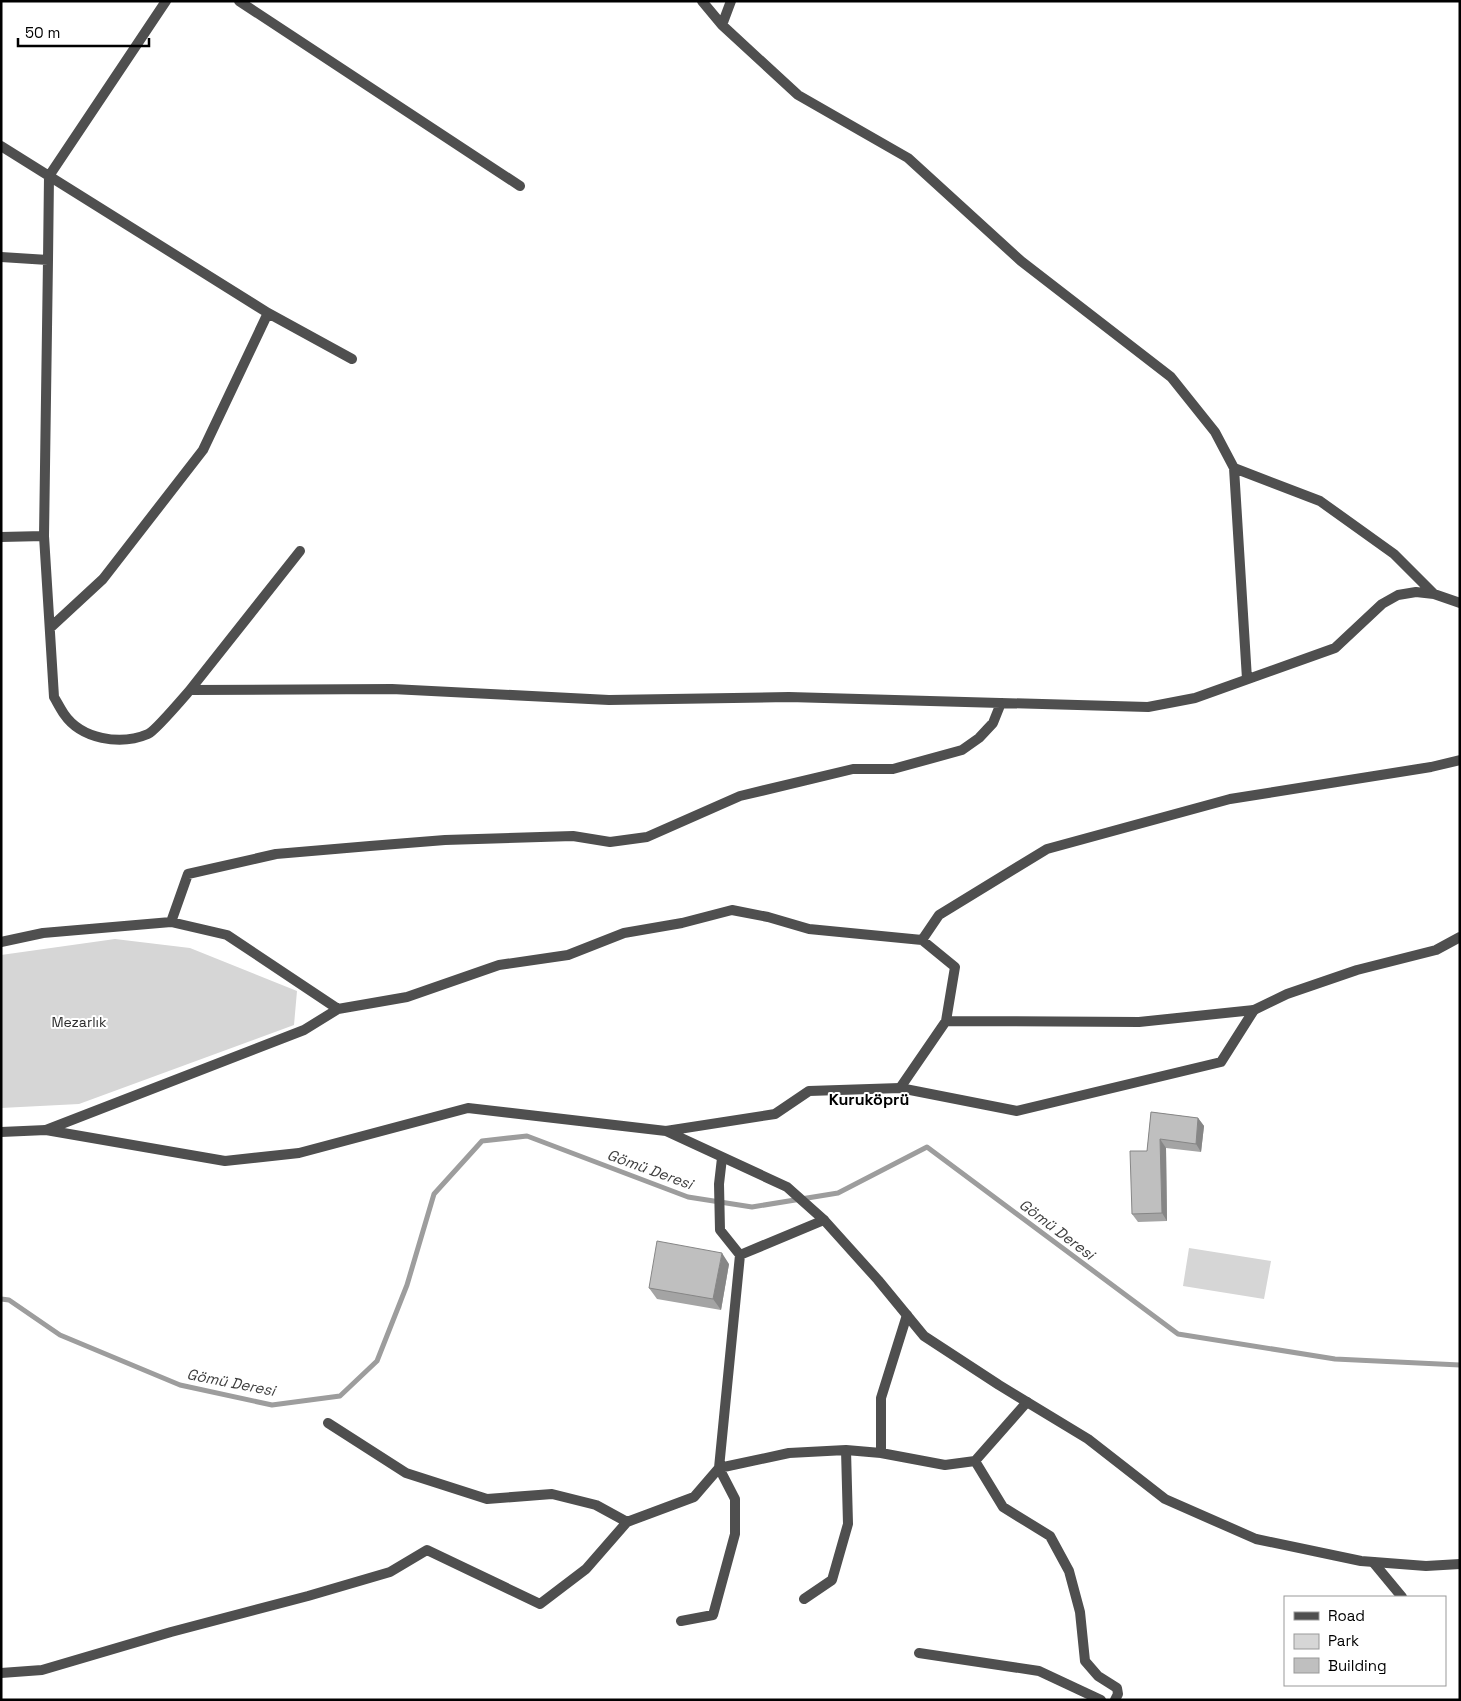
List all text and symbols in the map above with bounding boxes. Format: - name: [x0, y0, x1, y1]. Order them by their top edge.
- scale bar: [18, 15, 149, 47]
- text: 50 m: [25, 23, 60, 42]
- park label: Mezarlık: [51, 1013, 107, 1031]
- district label: Kuruköprü: [829, 1089, 909, 1110]
- water label: Gömü Deresi: [605, 1145, 698, 1194]
- water label: Gömü Deresi: [1015, 1194, 1100, 1265]
- water label: Gömü Deresi: [185, 1364, 279, 1400]
- legend: [1284, 1596, 1446, 1686]
- text: Road: [1328, 1606, 1365, 1625]
- text: Park: [1328, 1631, 1359, 1650]
- text: Building: [1328, 1656, 1387, 1675]

